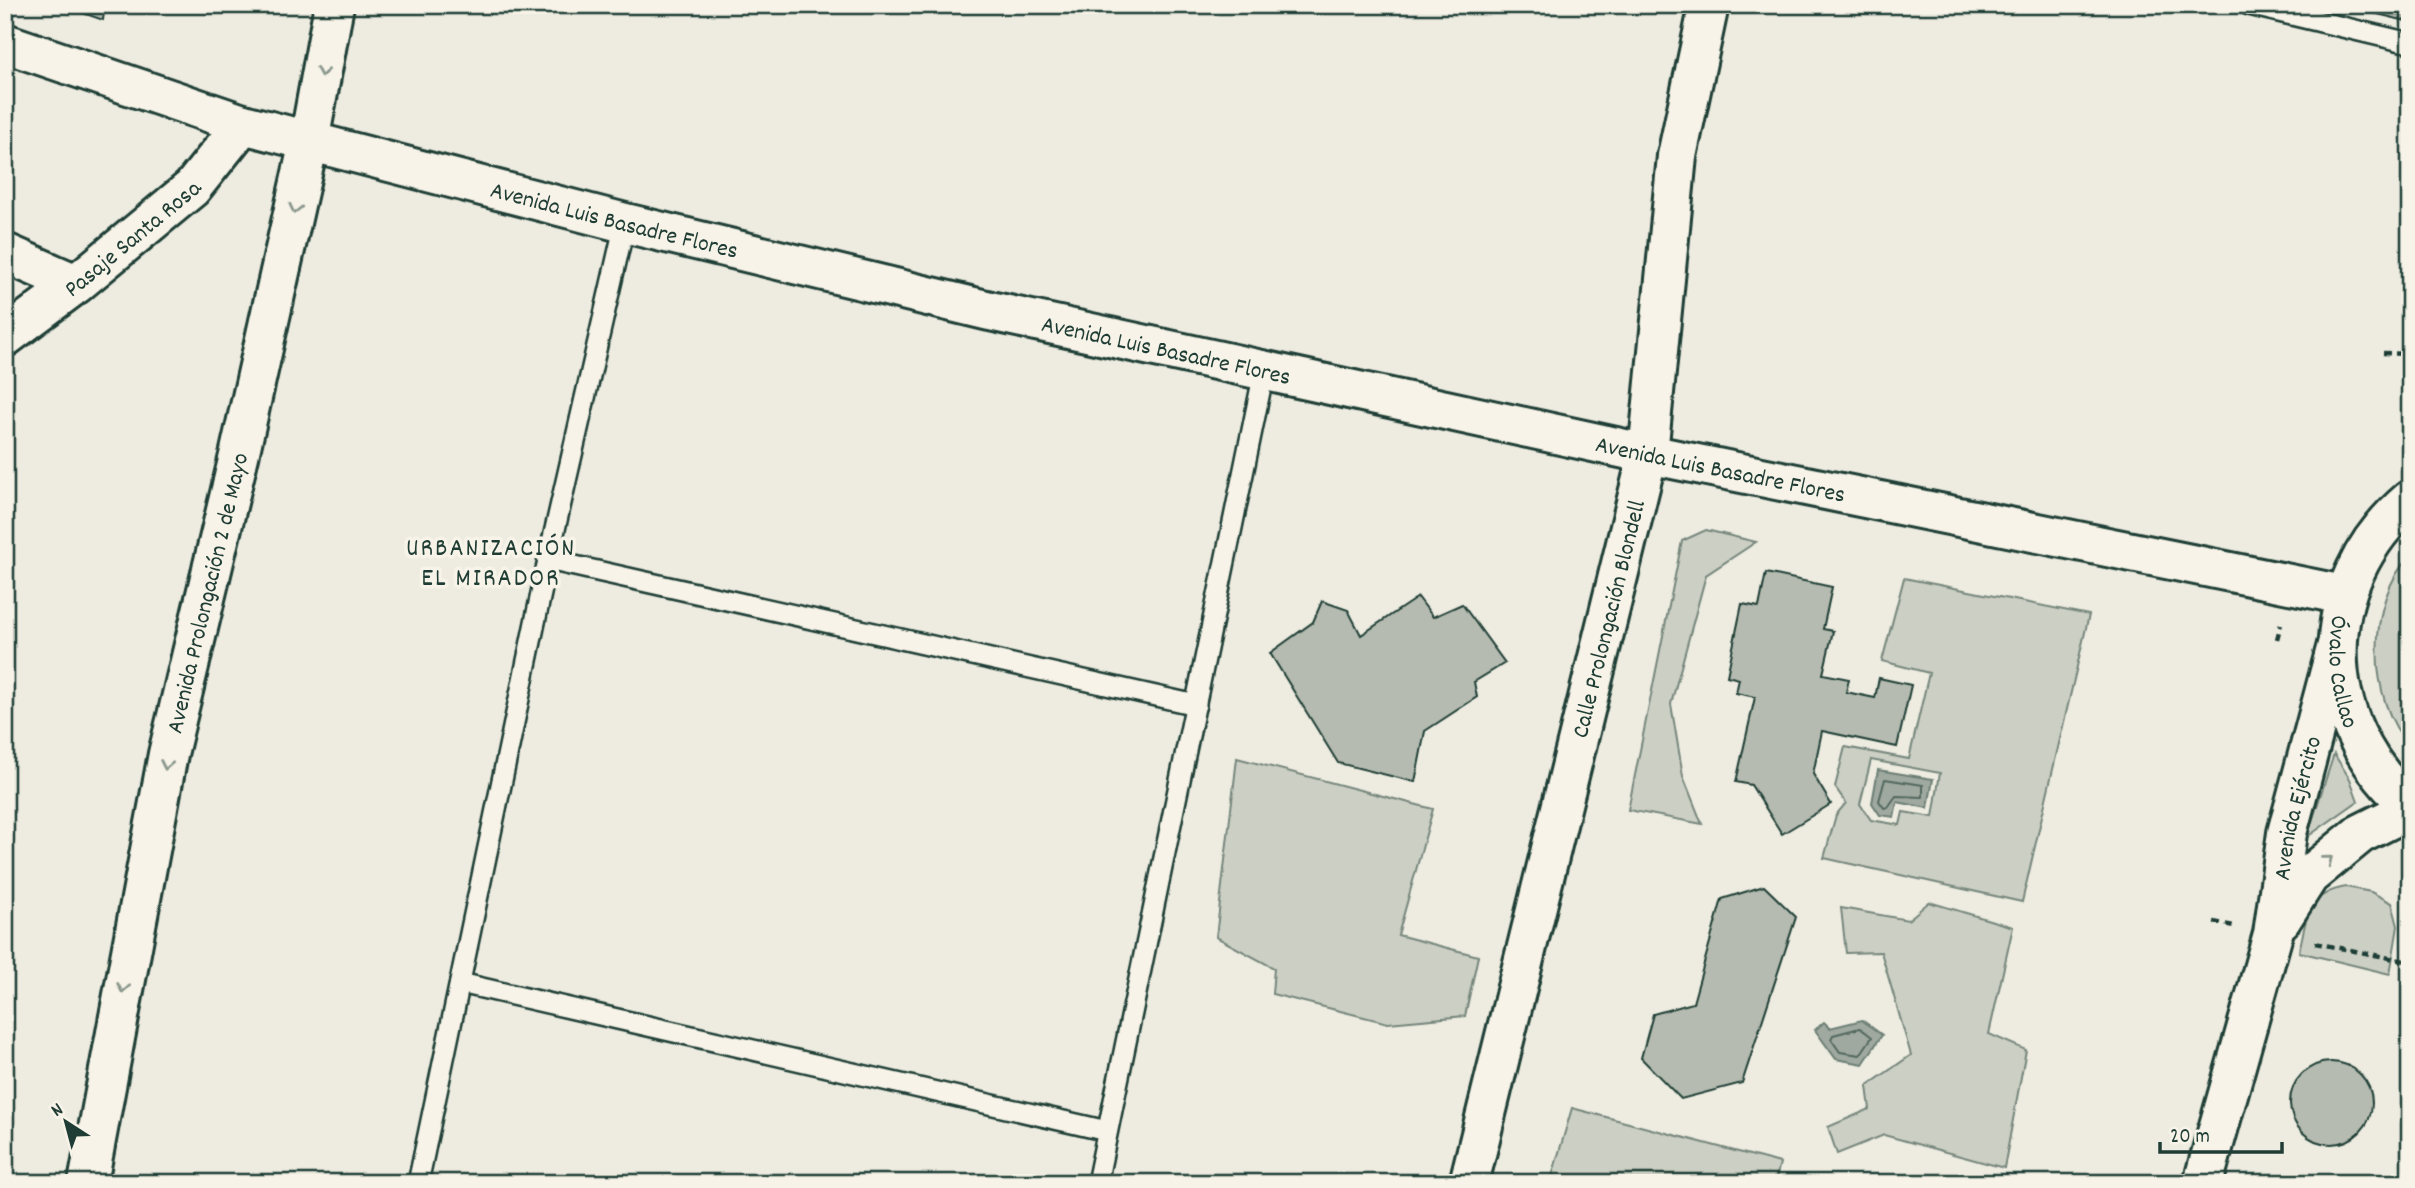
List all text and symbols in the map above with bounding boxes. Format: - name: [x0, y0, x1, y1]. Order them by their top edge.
- one-way arrow: [315, 66, 330, 78]
- street label: Pasaje Santa Rosa: [58, 174, 212, 307]
- street label: Avenida Luis Basadre Flores: [486, 175, 741, 270]
- one-way arrow: [288, 203, 303, 215]
- street label: Avenida Luis Basadre Flores: [1038, 309, 1294, 396]
- street label: Avenida Luis Basadre Flores: [1592, 429, 1848, 514]
- street label: Avenida Prolongación 2 de Mayo: [159, 450, 259, 737]
- street label: Calle Prolongación Blondell: [1565, 497, 1656, 742]
- district label: URBANIZACIÓN EL MIRADOR: [406, 531, 576, 598]
- street label: Óvalo Callao: [2318, 613, 2366, 734]
- street label: Avenida Ejército: [2267, 733, 2332, 883]
- one-way arrow: [159, 759, 174, 771]
- one-way arrow: [2320, 856, 2332, 869]
- one-way arrow: [116, 982, 131, 994]
- north arrow: [32, 1086, 102, 1156]
- text: N: [46, 1097, 70, 1125]
- scale bar: [2160, 1111, 2282, 1155]
- text: 20 m: [2170, 1123, 2210, 1153]

